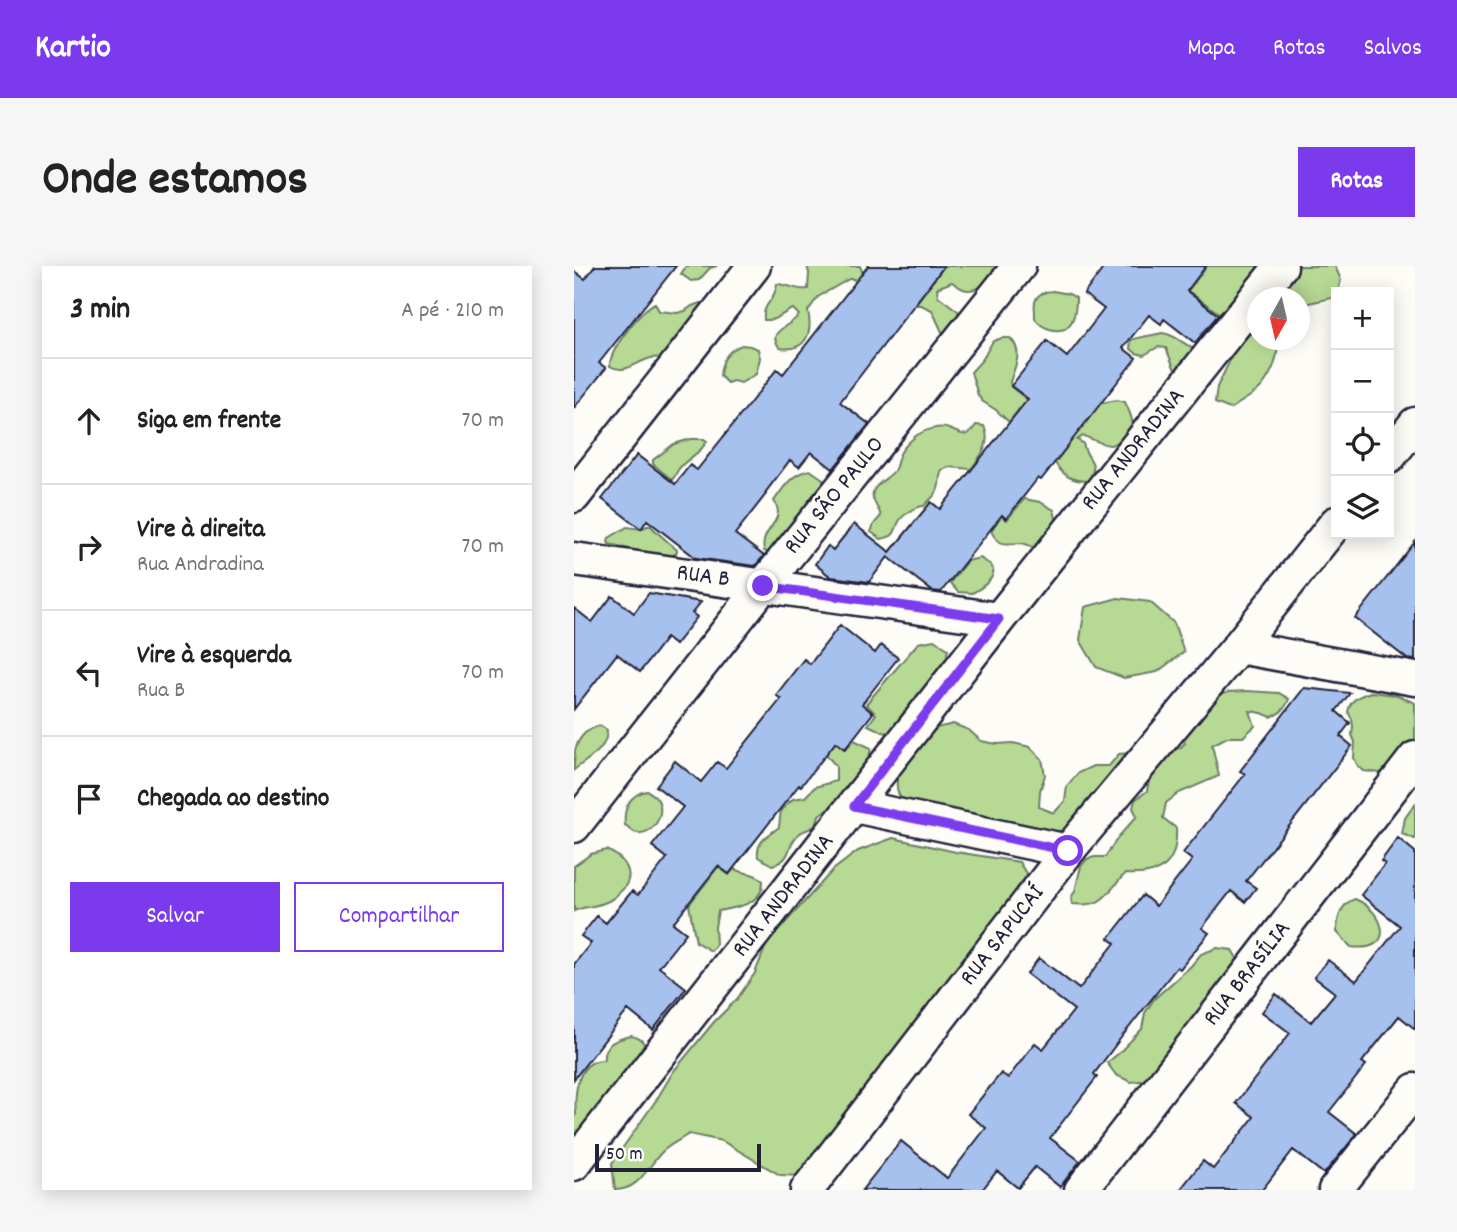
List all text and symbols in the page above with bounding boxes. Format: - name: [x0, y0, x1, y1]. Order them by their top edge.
- text: Kartio: [35, 26, 111, 73]
- text: Mapa: [1187, 32, 1235, 66]
- text: Rotas: [1273, 32, 1326, 66]
- text: Salvos: [1364, 32, 1422, 66]
- text: Onde estamos: [42, 147, 308, 217]
- button: Rotas: [1298, 147, 1415, 217]
- north arrow: [1247, 287, 1310, 350]
- map controls: [1331, 287, 1394, 539]
- button: +: [1331, 287, 1394, 350]
- text: 3 min: [70, 290, 130, 333]
- text: A pé · 210 m: [401, 295, 504, 328]
- button: −: [1331, 350, 1394, 413]
- street label: RUA ANDRADINA: [1074, 381, 1194, 519]
- icon: ahead: [70, 402, 108, 440]
- text: Siga em frente: [137, 403, 281, 440]
- text: 70 m: [462, 405, 504, 438]
- button: locate: [1331, 413, 1394, 476]
- street label: RUA SÃO PAULO: [777, 430, 893, 562]
- button: layers: [1331, 476, 1394, 539]
- text: Vire à direita: [137, 512, 265, 549]
- icon: right: [70, 528, 108, 566]
- text: 70 m: [462, 531, 504, 564]
- text: Rua Andradina: [137, 549, 264, 582]
- street label: RUA B: [674, 556, 732, 598]
- route end: [747, 570, 778, 601]
- text: Vire à esquerda: [137, 638, 291, 675]
- icon: left: [70, 654, 108, 692]
- text: 70 m: [462, 657, 504, 690]
- text: Rua B: [137, 675, 185, 708]
- icon: arrive: [70, 780, 108, 818]
- text: Chegada ao destino: [137, 781, 329, 818]
- street label: RUA ANDRADINA: [725, 827, 843, 965]
- route start: [1052, 835, 1083, 866]
- street label: RUA SAPUCAÍ: [953, 877, 1054, 994]
- button: Salvar: [70, 882, 280, 952]
- button: Compartilhar: [294, 882, 504, 952]
- street label: RUA BRASÍLIA: [1196, 914, 1300, 1034]
- scale bar: [595, 1141, 761, 1173]
- text: 50 m: [606, 1142, 643, 1169]

